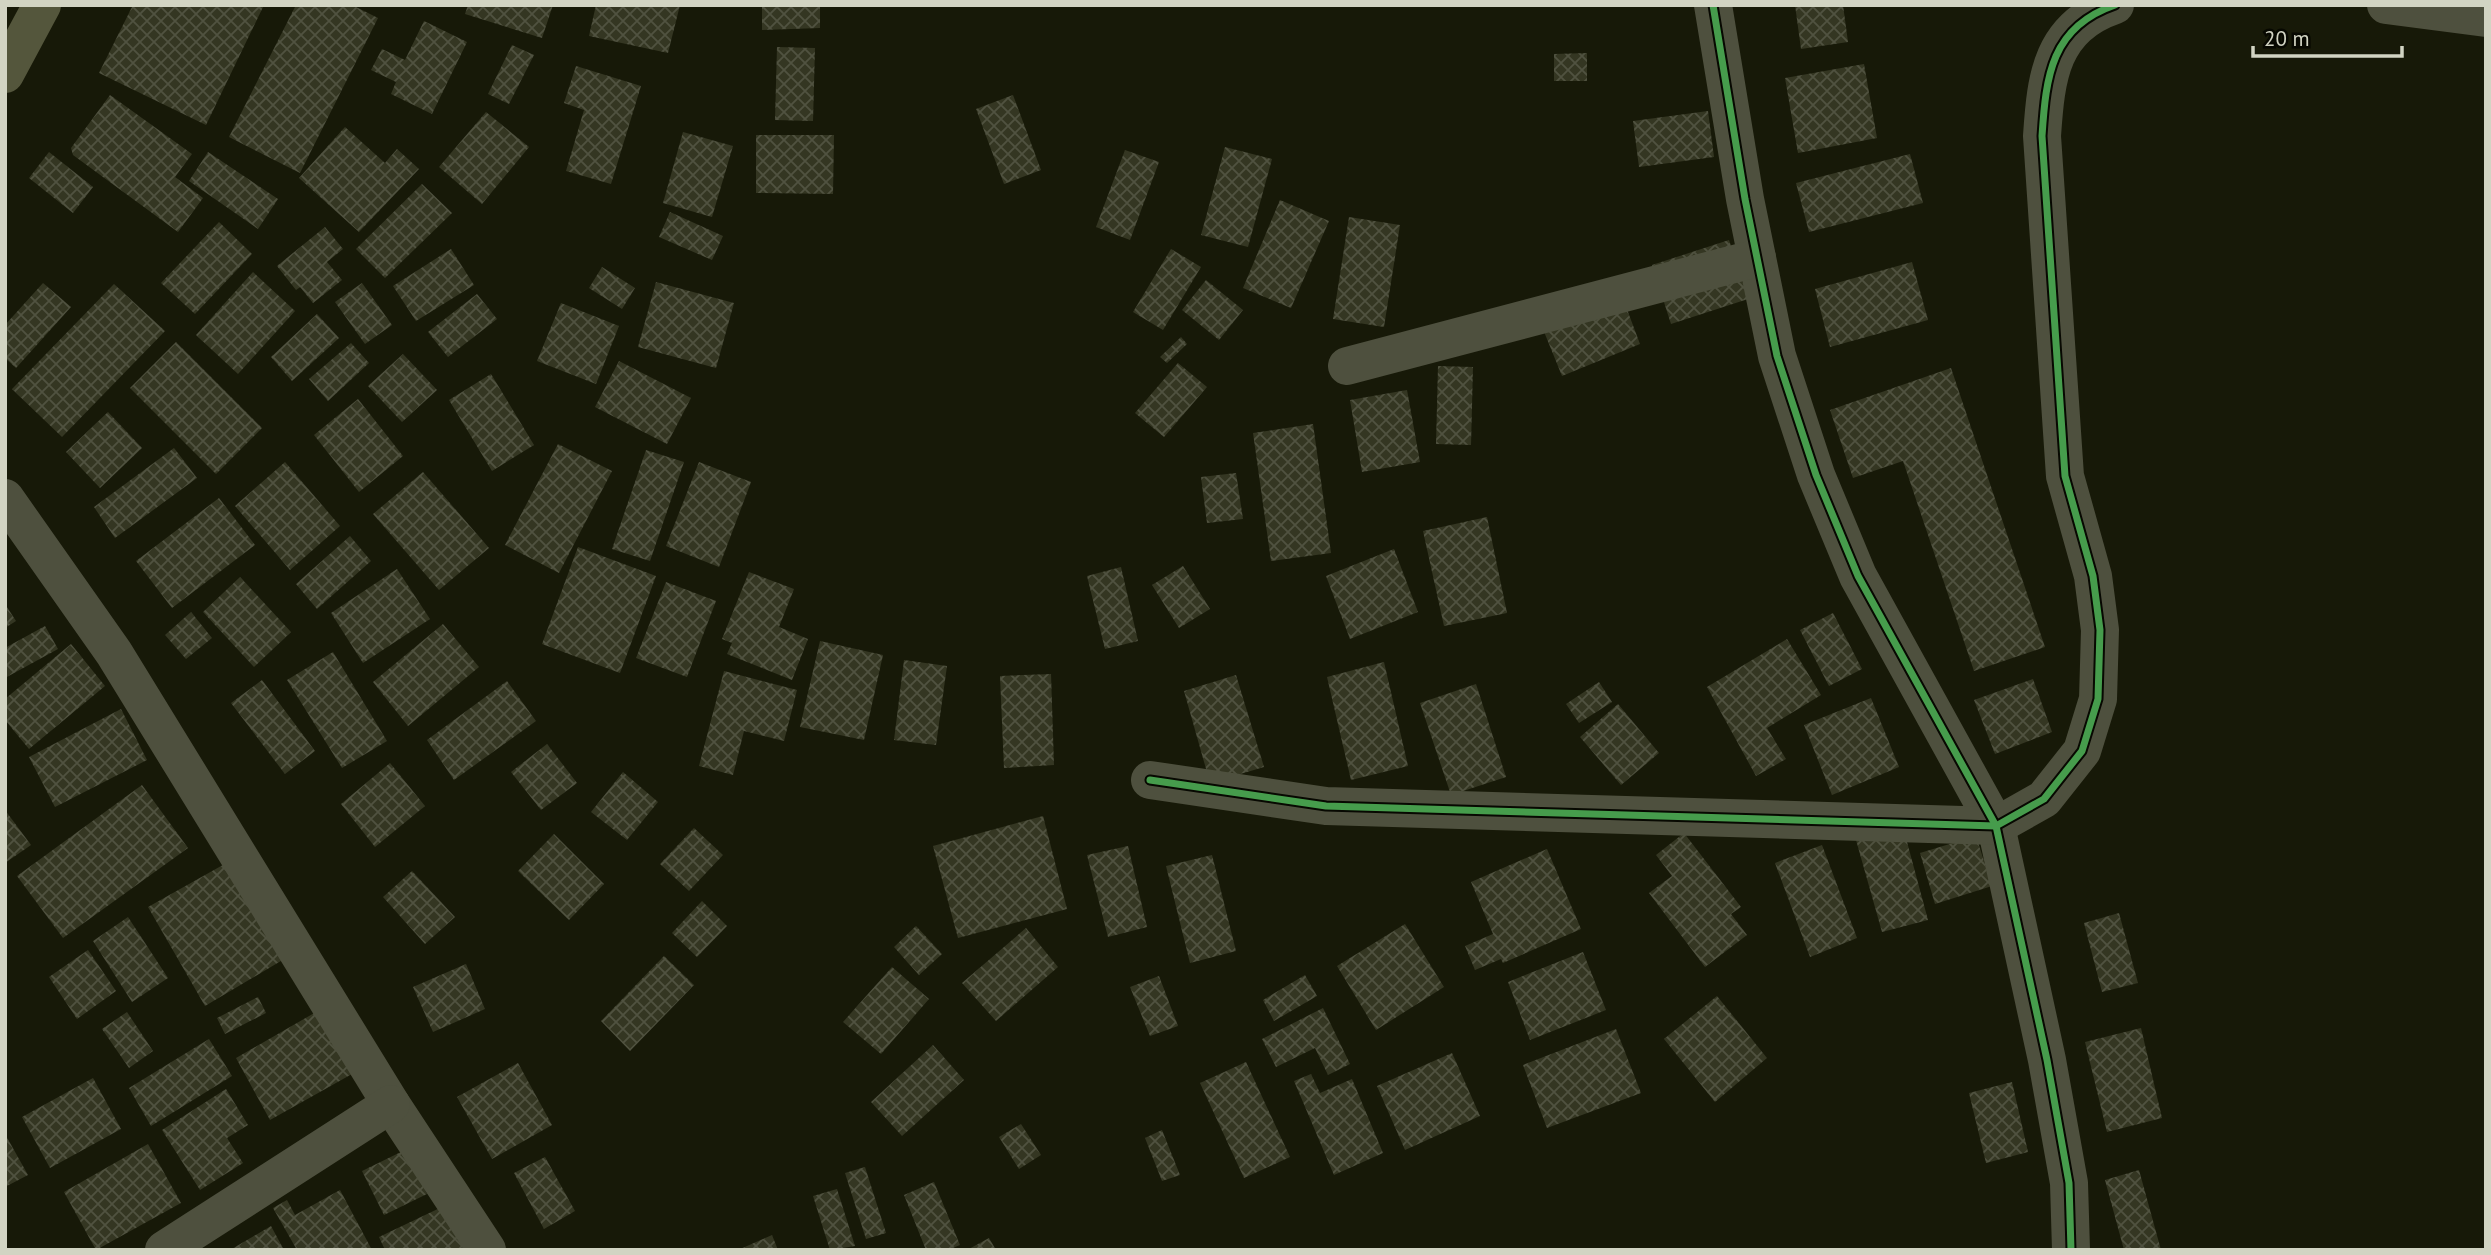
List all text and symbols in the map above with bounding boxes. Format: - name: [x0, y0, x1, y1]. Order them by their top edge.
- scale bar: [2253, 14, 2402, 58]
- text: 20 m: [2264, 25, 2310, 52]

